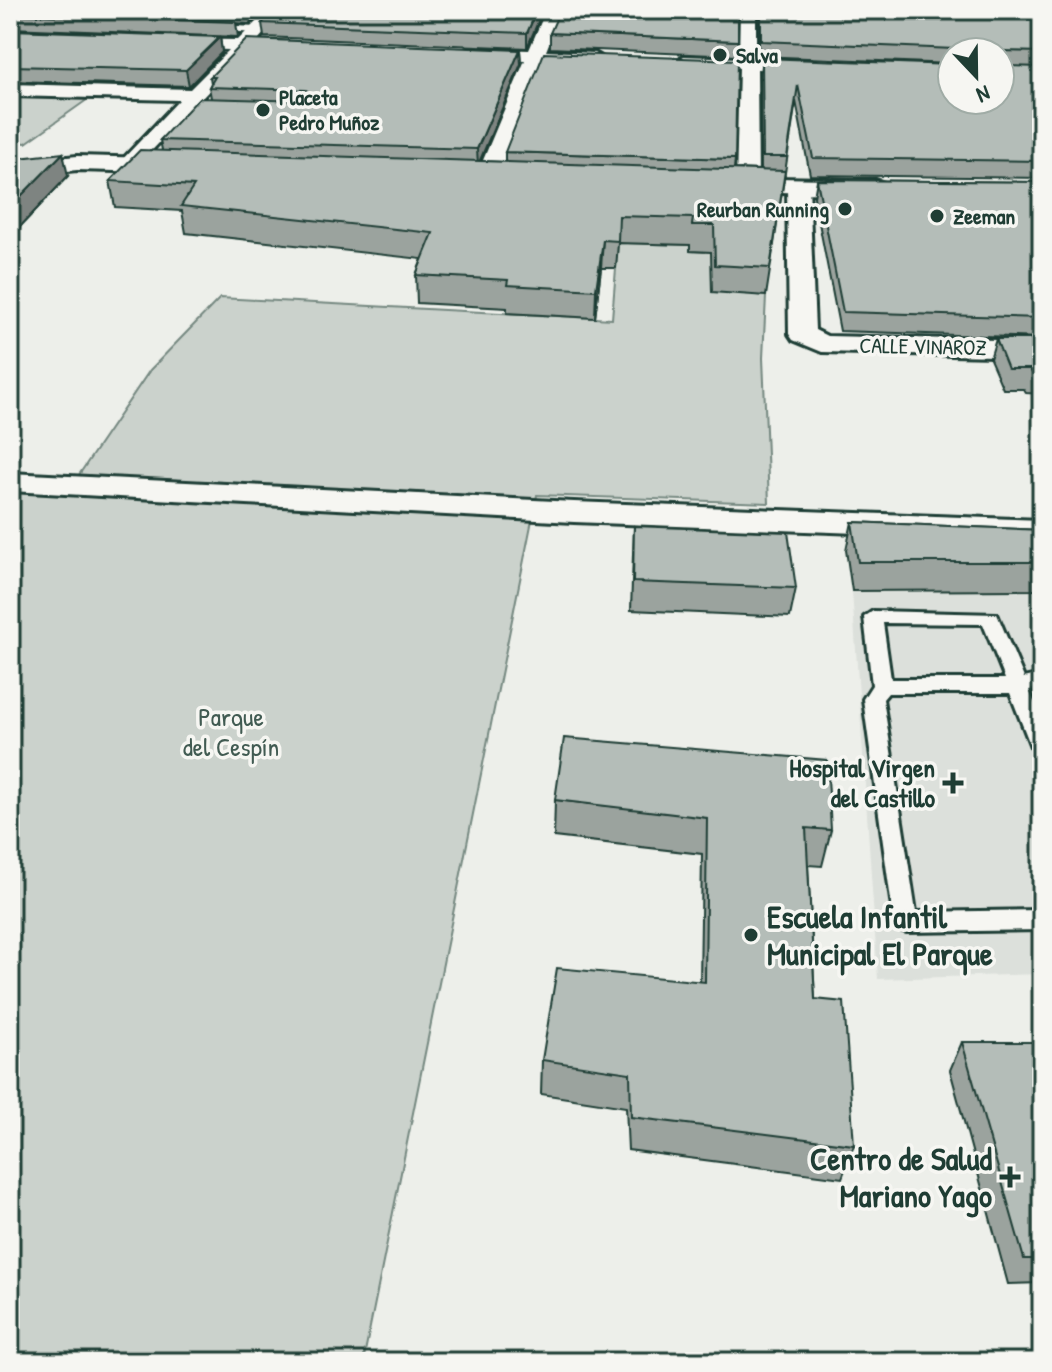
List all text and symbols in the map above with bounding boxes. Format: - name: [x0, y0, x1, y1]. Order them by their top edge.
- north arrow: [936, 36, 1016, 116]
- place label: Salva: [736, 40, 778, 70]
- marker: Salva: [711, 46, 729, 64]
- text: N: [972, 78, 995, 111]
- place label: Placeta Pedro Muñoz: [279, 82, 380, 137]
- marker: Placeta Pedro Muñoz: [254, 101, 272, 119]
- place label: Reurban Running: [697, 194, 829, 225]
- marker: Reurban Running: [836, 200, 854, 218]
- place label: Zeeman: [953, 201, 1015, 231]
- marker: Zeeman: [928, 207, 946, 225]
- street label: CALLE VINAROZ: [859, 330, 987, 362]
- park label: Parque del Cespín: [183, 699, 279, 764]
- place label: Hospital Virgen del Castillo: [789, 750, 936, 815]
- marker: Hospital Virgen del Castillo: [942, 772, 964, 794]
- place label: Escuela Infantil Municipal El Parque: [767, 895, 993, 976]
- marker: Escuela Infantil Municipal El Parque: [742, 926, 760, 944]
- place label: Centro de Salud Mariano Yago: [810, 1137, 993, 1218]
- marker: Centro de Salud Mariano Yago: [999, 1166, 1021, 1188]

